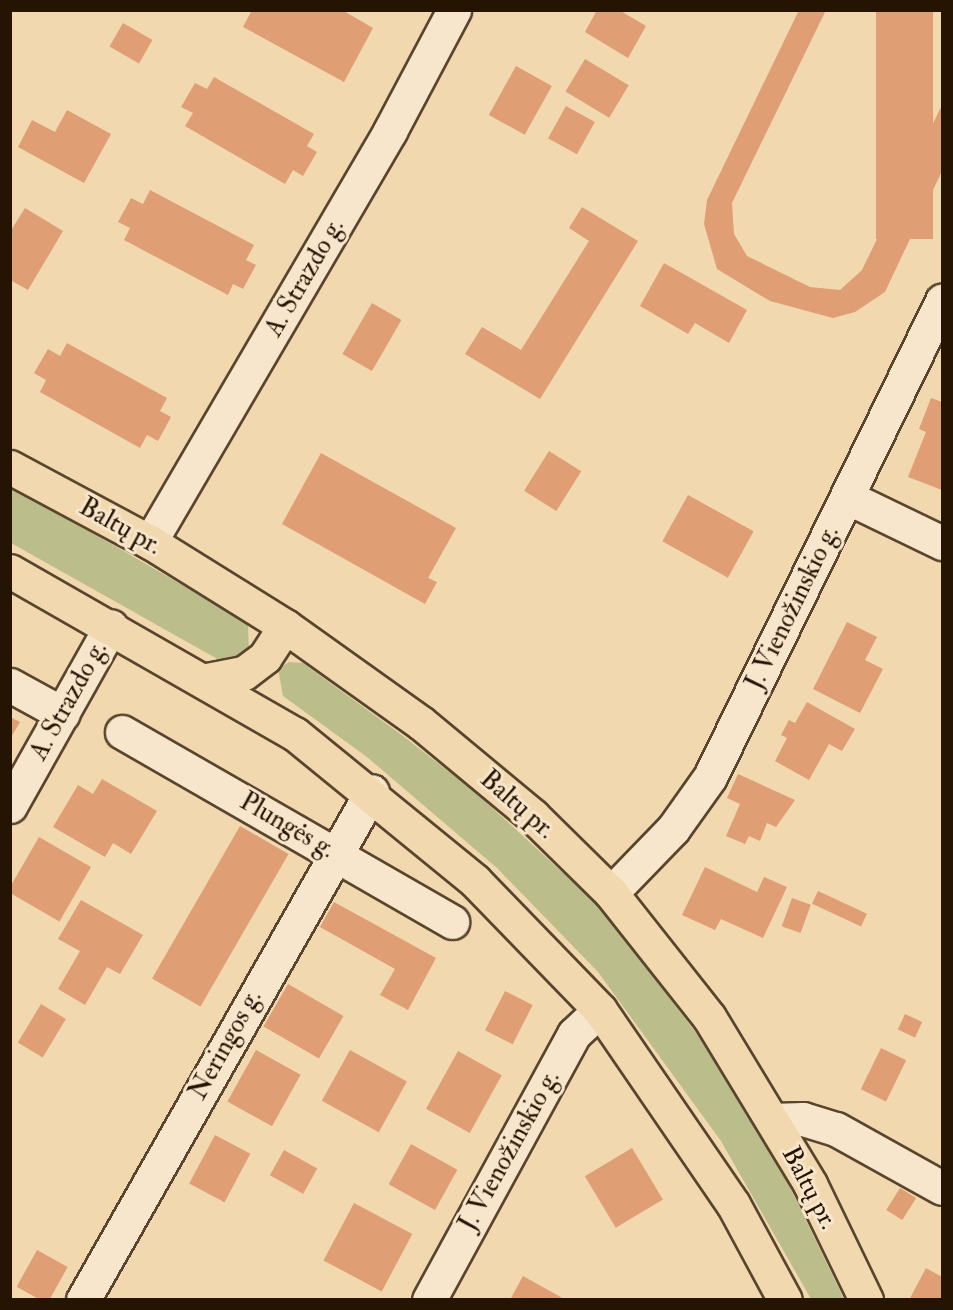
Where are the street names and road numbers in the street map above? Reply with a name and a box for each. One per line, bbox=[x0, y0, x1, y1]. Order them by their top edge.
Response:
street label: A. Strazdo g. bbox=[259, 213, 351, 343]
street label: Baltų pr. bbox=[74, 492, 166, 562]
street label: J. Vienožinskio g. bbox=[740, 521, 846, 695]
street label: A. Strazdo g. bbox=[24, 636, 114, 766]
street label: Baltų pr. bbox=[473, 764, 561, 846]
street label: Plungės g. bbox=[234, 786, 340, 866]
street label: Neringos g. bbox=[183, 985, 269, 1105]
street label: J. Vienožinskio g. bbox=[453, 1065, 567, 1237]
street label: Baltų pr. bbox=[774, 1141, 844, 1235]

